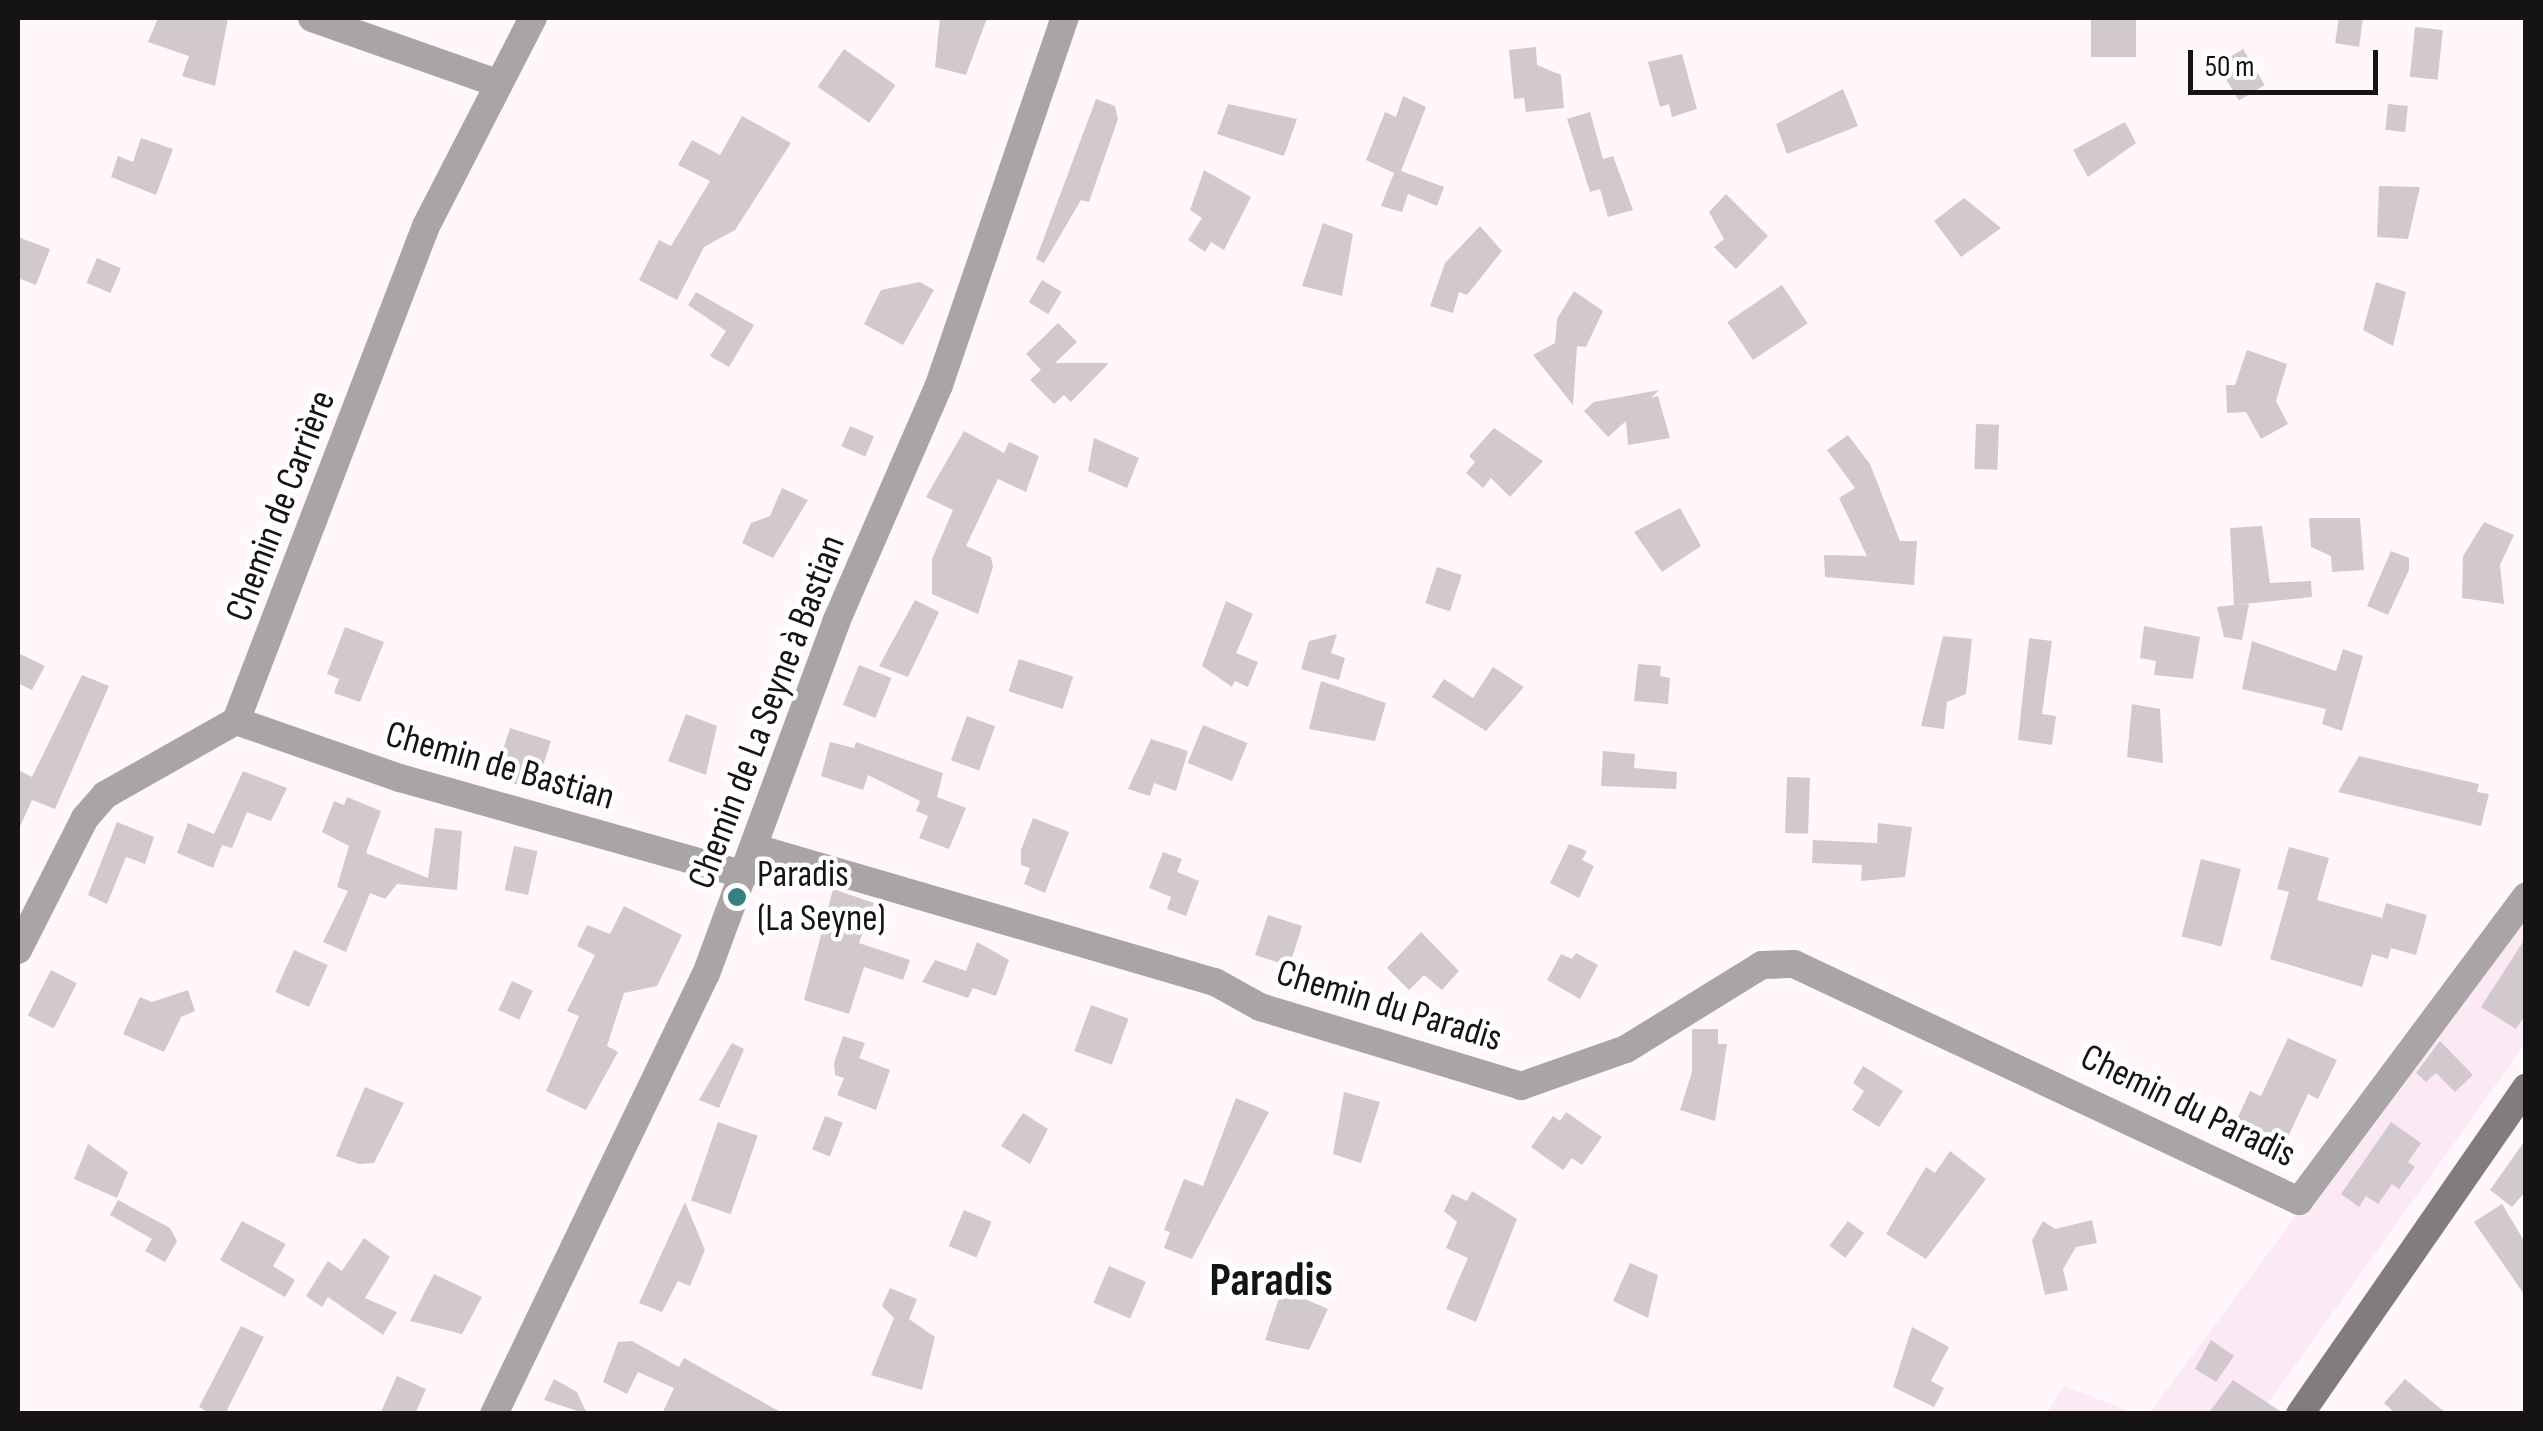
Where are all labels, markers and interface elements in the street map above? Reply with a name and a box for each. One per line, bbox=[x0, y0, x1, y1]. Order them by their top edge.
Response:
scale bar bbox=[2193, 30, 2383, 92]
text: 50 m bbox=[2205, 49, 2254, 85]
street label: Chemin de Carrière bbox=[216, 384, 346, 628]
street label: Chemin de La Seyne à Bastian bbox=[679, 529, 855, 895]
street label: Chemin de Bastian bbox=[380, 712, 620, 820]
place label: Paradis (La Seyne) bbox=[757, 852, 886, 942]
marker: Paradis (La Seyne) bbox=[726, 886, 748, 908]
street label: Chemin du Paradis bbox=[1271, 950, 1507, 1062]
street label: Chemin du Paradis bbox=[2073, 1034, 2303, 1178]
district label: Paradis bbox=[1209, 1252, 1333, 1310]

